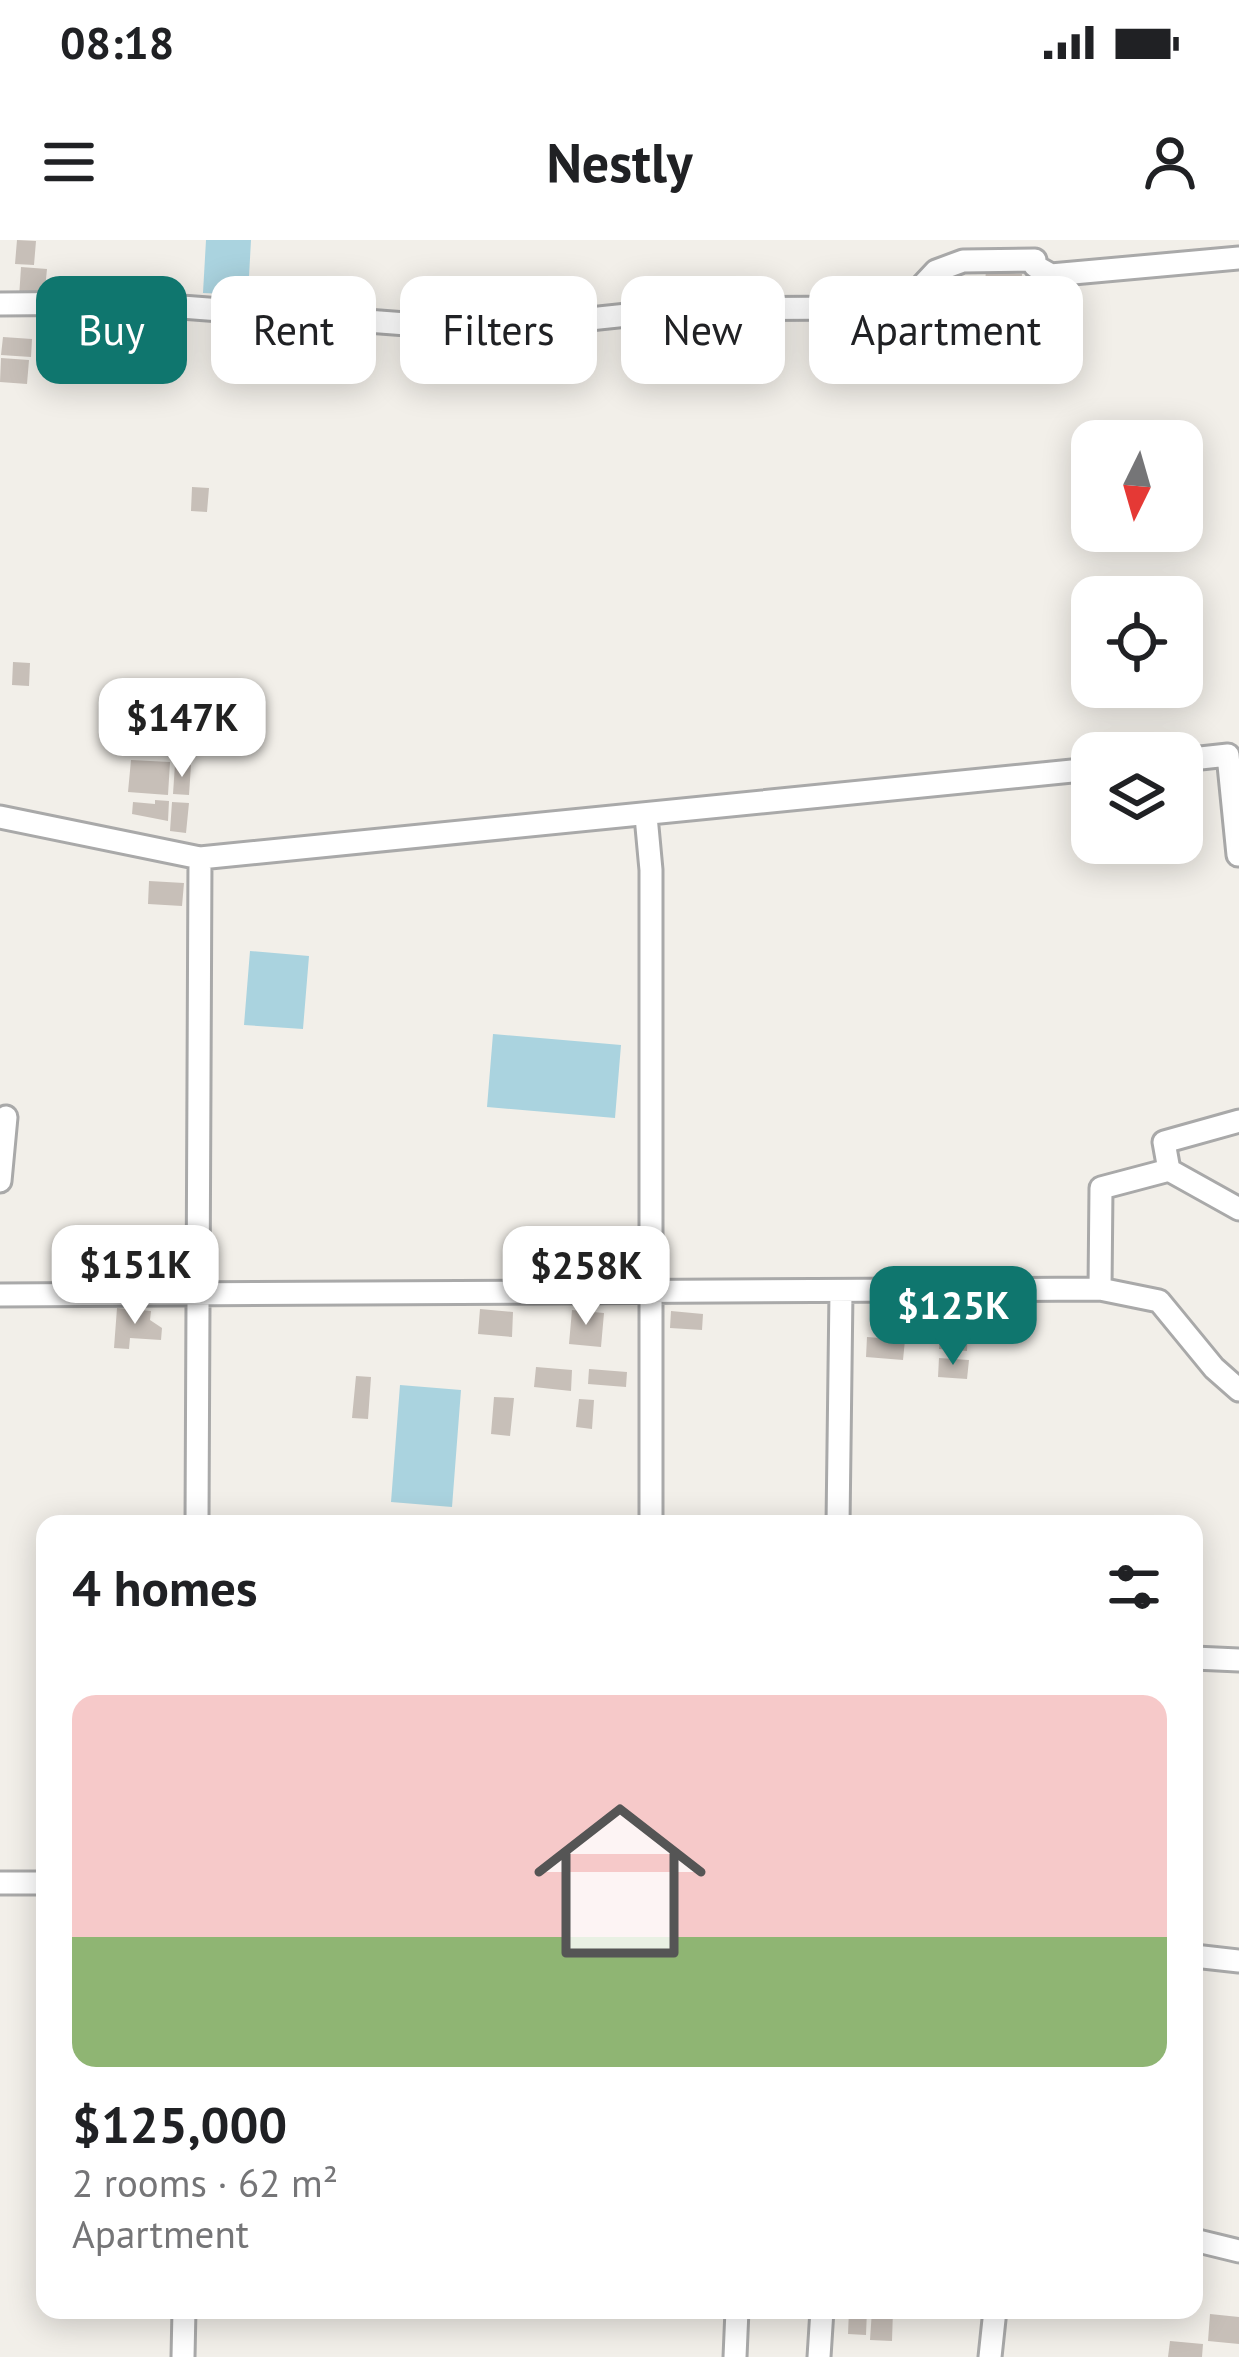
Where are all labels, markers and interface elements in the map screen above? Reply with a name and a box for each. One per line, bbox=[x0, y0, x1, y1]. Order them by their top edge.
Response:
text: 08:18 bbox=[60, 13, 174, 71]
text: Nestly bbox=[546, 127, 693, 197]
icon: menu bbox=[36, 129, 102, 195]
icon: person bbox=[1137, 129, 1203, 195]
chip: Buy bbox=[36, 276, 187, 384]
chip: Rent bbox=[211, 276, 376, 384]
chip: Filters bbox=[400, 276, 597, 384]
chip: New bbox=[621, 276, 785, 384]
chip: Apartment bbox=[809, 276, 1083, 384]
north arrow bbox=[1071, 420, 1203, 552]
map controls bbox=[1071, 420, 1203, 864]
button: locate bbox=[1071, 576, 1203, 708]
pin: $147K bbox=[98, 678, 266, 780]
text: $147K bbox=[126, 691, 238, 742]
button: layers bbox=[1071, 732, 1203, 864]
pin: $151K bbox=[51, 1225, 219, 1327]
pin: $258K bbox=[502, 1226, 670, 1328]
text: $151K bbox=[79, 1238, 191, 1289]
text: $258K bbox=[530, 1239, 642, 1290]
pin: $125K bbox=[869, 1266, 1037, 1368]
text: $125K bbox=[897, 1279, 1009, 1330]
text: 4 homes bbox=[72, 1554, 258, 1620]
icon: filters bbox=[1101, 1554, 1167, 1620]
icon: home bbox=[512, 1773, 728, 1989]
text: $125,000 bbox=[72, 2091, 287, 2157]
text: 2 rooms · 62 m² bbox=[72, 2157, 338, 2208]
text: Apartment bbox=[72, 2208, 249, 2259]

